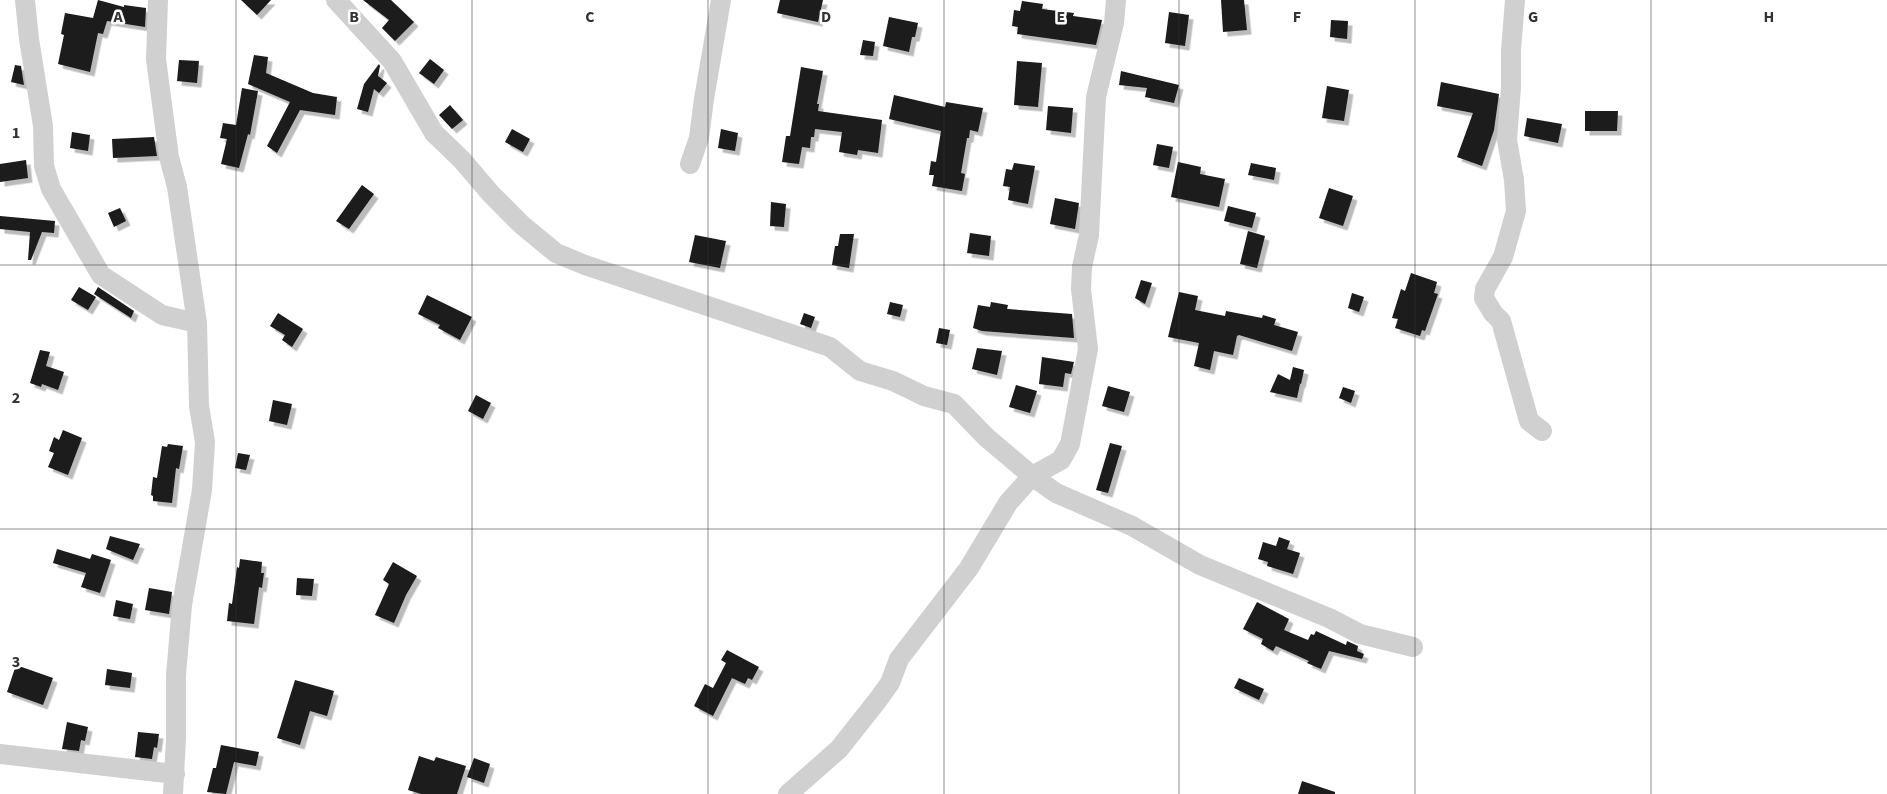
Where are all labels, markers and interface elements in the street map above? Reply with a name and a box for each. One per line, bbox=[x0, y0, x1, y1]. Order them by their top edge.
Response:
text: A bbox=[112, 6, 123, 28]
text: B bbox=[349, 6, 359, 28]
text: C bbox=[585, 6, 595, 28]
text: D bbox=[821, 6, 831, 28]
text: E bbox=[1057, 6, 1065, 28]
text: F bbox=[1293, 6, 1301, 28]
text: G bbox=[1528, 6, 1538, 28]
text: H bbox=[1764, 6, 1774, 28]
text: 1 bbox=[12, 122, 20, 144]
text: 2 bbox=[12, 387, 20, 409]
text: 3 bbox=[12, 651, 20, 673]

